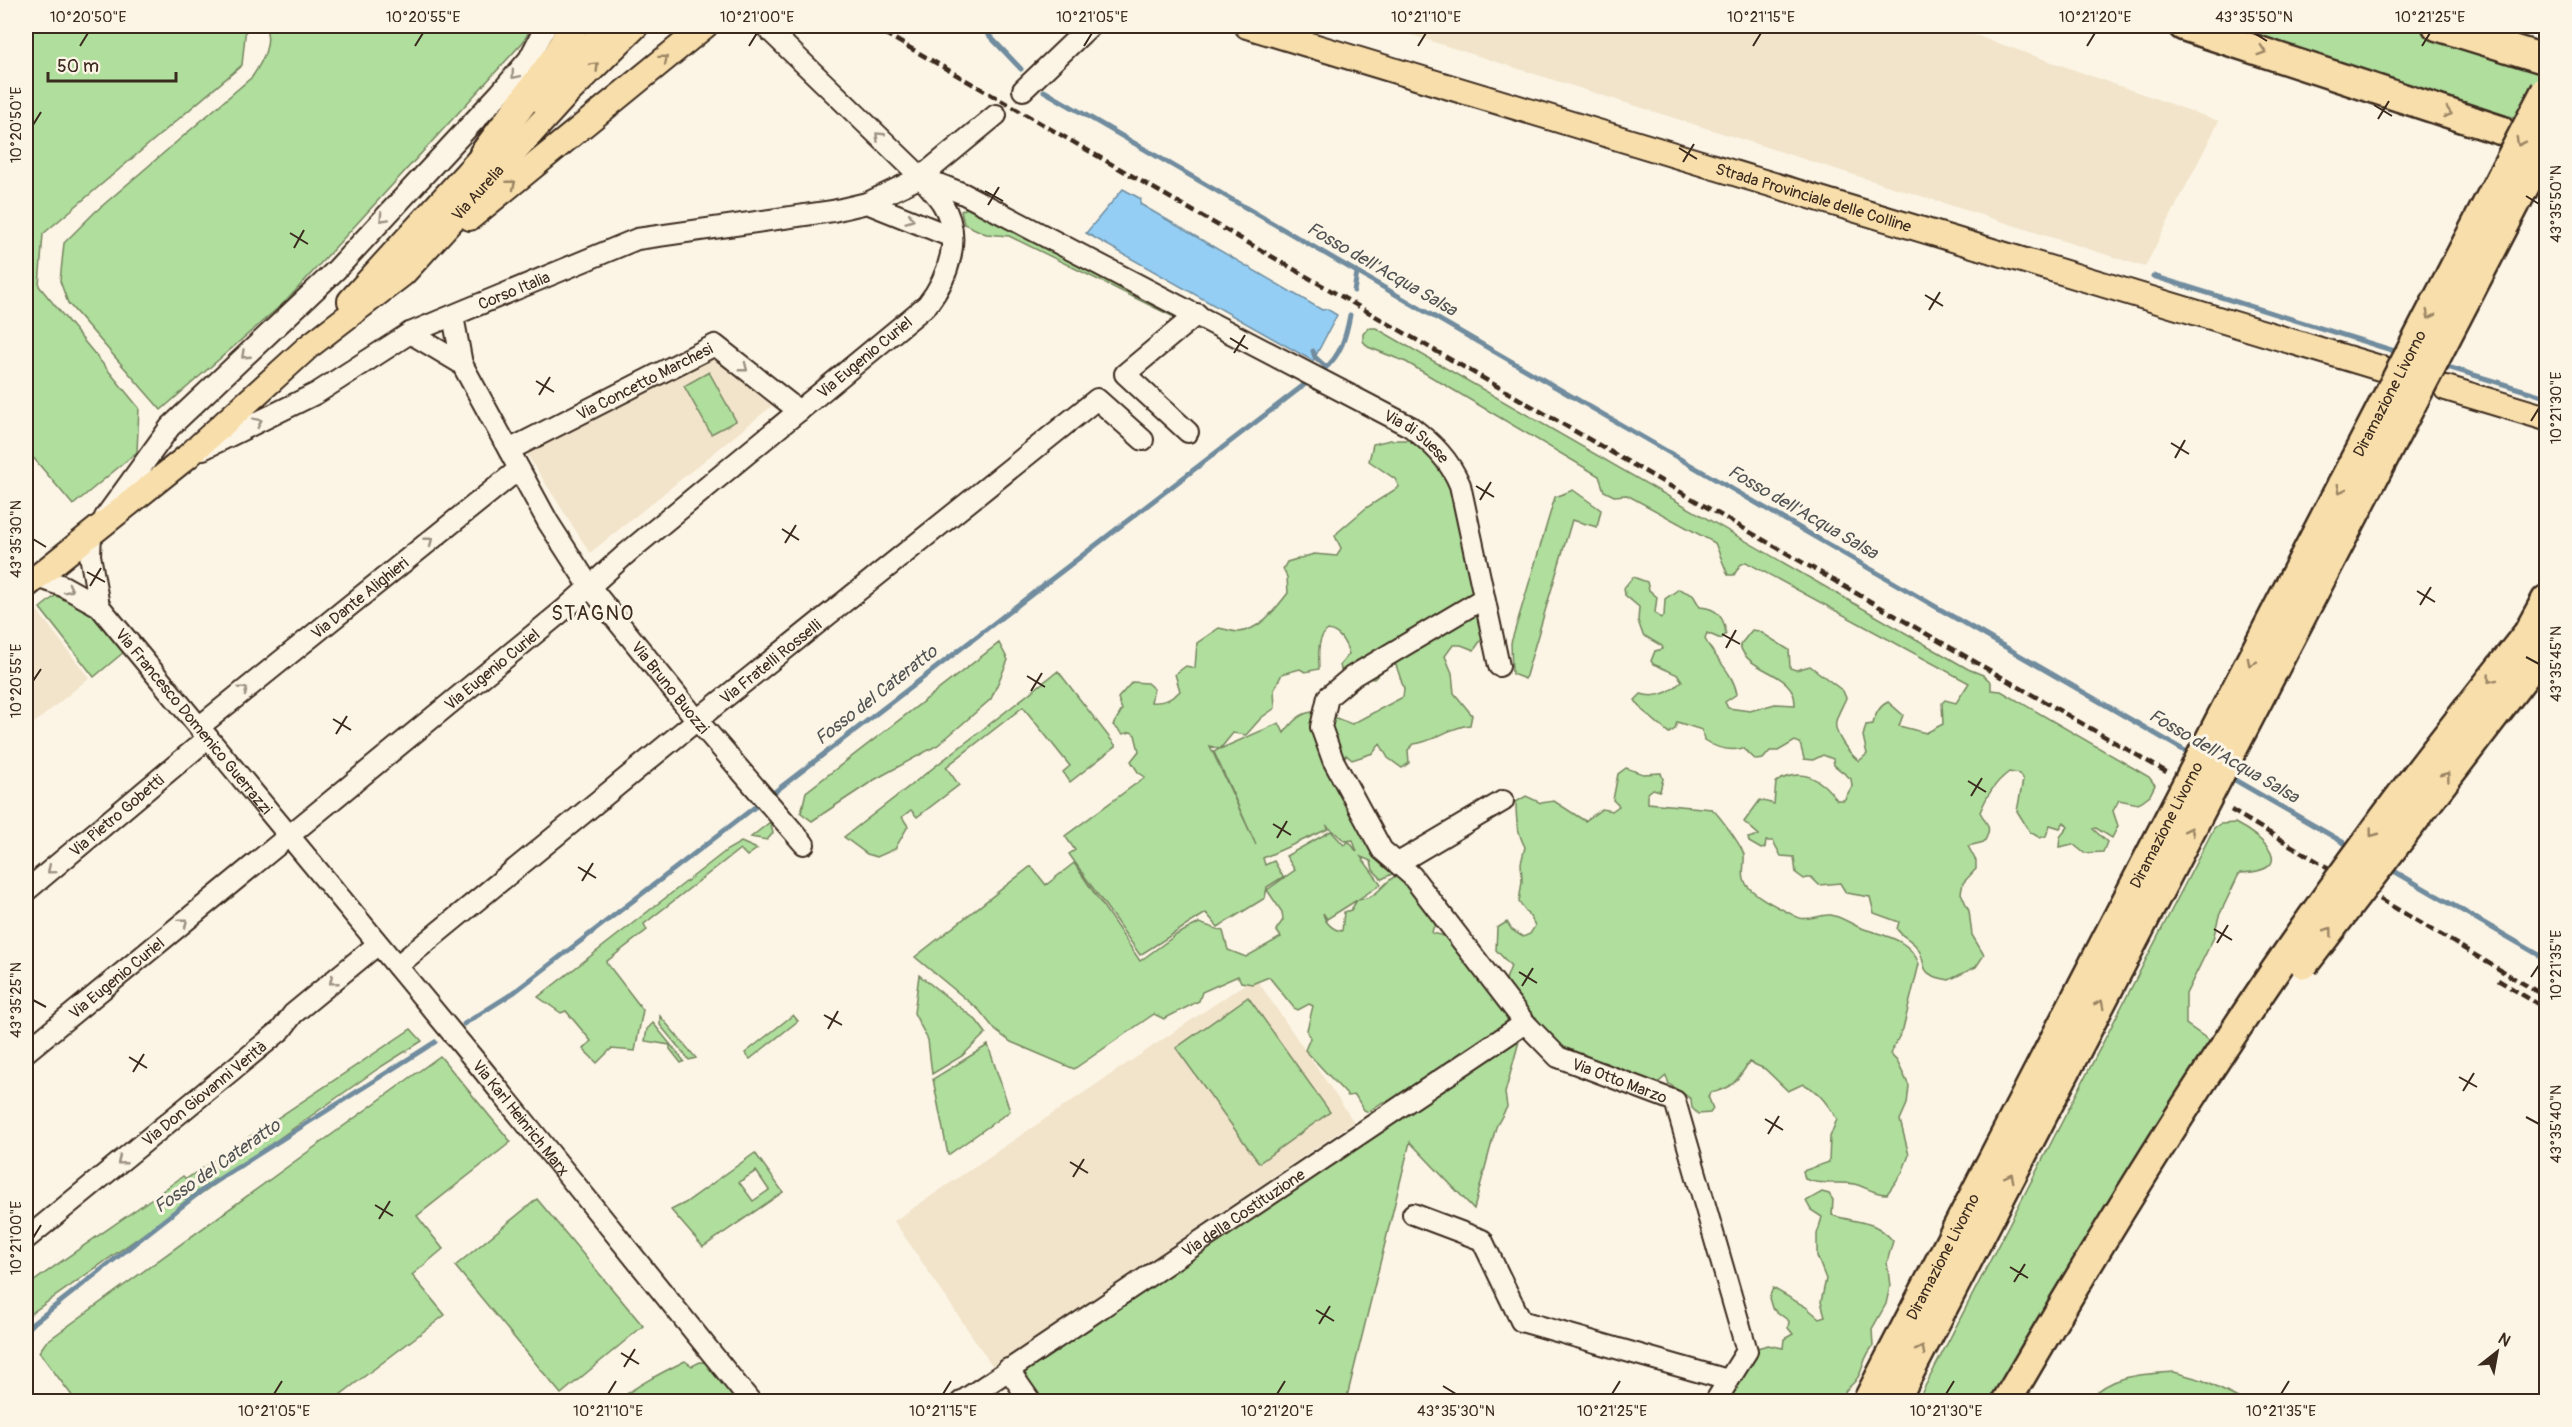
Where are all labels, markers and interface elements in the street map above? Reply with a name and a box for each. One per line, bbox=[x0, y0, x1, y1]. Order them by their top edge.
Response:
text: 10°20'50"E bbox=[50, 8, 126, 27]
text: 10°20'55"E bbox=[386, 8, 460, 27]
text: 10°21'00"E bbox=[720, 8, 794, 27]
text: 10°21'05"E bbox=[1056, 8, 1128, 27]
text: 10°21'10"E bbox=[1391, 8, 1461, 27]
text: 10°21'15"E bbox=[1727, 8, 1795, 27]
text: 10°21'20"E bbox=[2059, 8, 2131, 27]
text: 43°35'50"N bbox=[2215, 8, 2293, 27]
text: 10°21'25"E bbox=[2395, 8, 2465, 27]
one-way arrow bbox=[2256, 44, 2267, 57]
scale bar bbox=[48, 45, 176, 83]
text: 50 m bbox=[57, 55, 99, 78]
one-way arrow bbox=[657, 56, 668, 67]
one-way arrow bbox=[589, 62, 599, 73]
one-way arrow bbox=[512, 68, 523, 79]
text: 10°20'50"E bbox=[7, 87, 26, 163]
one-way arrow bbox=[2442, 105, 2452, 118]
one-way arrow bbox=[875, 133, 886, 144]
one-way arrow bbox=[2515, 136, 2527, 147]
street label: Strada Provinciale delle Colline bbox=[1713, 159, 1914, 237]
street label: Via Aurelia bbox=[448, 161, 509, 225]
text: 43°35'50"N bbox=[2547, 165, 2566, 243]
one-way arrow bbox=[506, 180, 517, 191]
one-way arrow bbox=[380, 211, 391, 222]
one-way arrow bbox=[904, 212, 915, 224]
water label: Fosso dell'Acqua Salsa bbox=[1303, 217, 1462, 323]
street label: Corso Italia bbox=[475, 267, 553, 315]
one-way arrow bbox=[2426, 309, 2437, 320]
street label: Via Eugenio Curiel bbox=[813, 312, 917, 403]
street label: Diramazione Livorno bbox=[2349, 327, 2431, 460]
street label: Via Concetto Marchesi bbox=[573, 339, 716, 425]
one-way arrow bbox=[241, 348, 252, 359]
one-way arrow bbox=[738, 361, 749, 372]
text: 10°21'30"E bbox=[2547, 372, 2566, 444]
street label: Via di Suese bbox=[1380, 406, 1453, 468]
one-way arrow bbox=[251, 418, 262, 429]
water label: Fosso dell'Acqua Salsa bbox=[1724, 460, 1883, 566]
one-way arrow bbox=[2337, 482, 2348, 493]
text: 43°35'30"N bbox=[7, 500, 26, 578]
one-way arrow bbox=[422, 538, 433, 549]
street label: Via Dante Alighieri bbox=[307, 553, 413, 644]
one-way arrow bbox=[62, 582, 73, 593]
district label: STAGNO bbox=[551, 601, 635, 626]
street label: Via Fratelli Rosselli bbox=[716, 615, 826, 709]
street label: Via Francesco Domenico Guerrazzi bbox=[111, 625, 276, 819]
street label: Via Eugenio Curiel bbox=[441, 625, 544, 715]
text: 43°35'45"N bbox=[2547, 626, 2566, 702]
street label: Via Bruno Buozzi bbox=[627, 638, 713, 738]
water label: Fosso del Cateratto bbox=[811, 640, 943, 750]
text: 10°20'55"E bbox=[7, 644, 26, 718]
one-way arrow bbox=[2247, 655, 2258, 666]
one-way arrow bbox=[2488, 672, 2499, 683]
one-way arrow bbox=[237, 686, 248, 697]
water label: Fosso dell'Acqua Salsa bbox=[2145, 704, 2304, 810]
street label: Diramazione Livorno bbox=[2126, 758, 2208, 892]
street label: Via Pietro Gobetti bbox=[66, 770, 169, 861]
one-way arrow bbox=[2439, 771, 2450, 782]
one-way arrow bbox=[2183, 826, 2194, 837]
one-way arrow bbox=[2369, 827, 2380, 838]
one-way arrow bbox=[47, 862, 58, 873]
one-way arrow bbox=[178, 918, 189, 929]
one-way arrow bbox=[2321, 927, 2332, 938]
text: 10°21'35"E bbox=[2547, 930, 2566, 1000]
street label: Via Eugenio Curiel bbox=[65, 933, 169, 1024]
text: 43°35'25"N bbox=[7, 962, 26, 1038]
one-way arrow bbox=[329, 974, 340, 985]
one-way arrow bbox=[2093, 999, 2105, 1010]
street label: Via Don Giovanni Verità bbox=[138, 1037, 271, 1151]
street label: Via Otto Marzo bbox=[1569, 1054, 1670, 1108]
street label: Via Karl Heinrich Marx bbox=[468, 1056, 573, 1180]
text: 43°35'40"N bbox=[2547, 1085, 2566, 1163]
water label: Fosso del Cateratto bbox=[150, 1114, 286, 1219]
one-way arrow bbox=[116, 1154, 127, 1165]
street label: Via della Costituzione bbox=[1178, 1165, 1309, 1262]
one-way arrow bbox=[2003, 1172, 2015, 1183]
street label: Diramazione Livorno bbox=[1902, 1190, 1984, 1323]
text: 10°21'00"E bbox=[7, 1201, 26, 1275]
north arrow bbox=[2467, 1322, 2527, 1382]
text: N bbox=[2494, 1329, 2514, 1351]
one-way arrow bbox=[1913, 1345, 1925, 1356]
text: 10°21'05"E bbox=[238, 1402, 310, 1421]
text: 10°21'10"E bbox=[573, 1402, 643, 1421]
text: 10°21'15"E bbox=[909, 1402, 977, 1421]
text: 10°21'20"E bbox=[1241, 1402, 1313, 1421]
text: 43°35'30"N bbox=[1417, 1402, 1495, 1421]
text: 10°21'25"E bbox=[1577, 1402, 1647, 1421]
text: 10°21'30"E bbox=[1910, 1402, 1982, 1421]
text: 10°21'35"E bbox=[2246, 1402, 2316, 1421]

